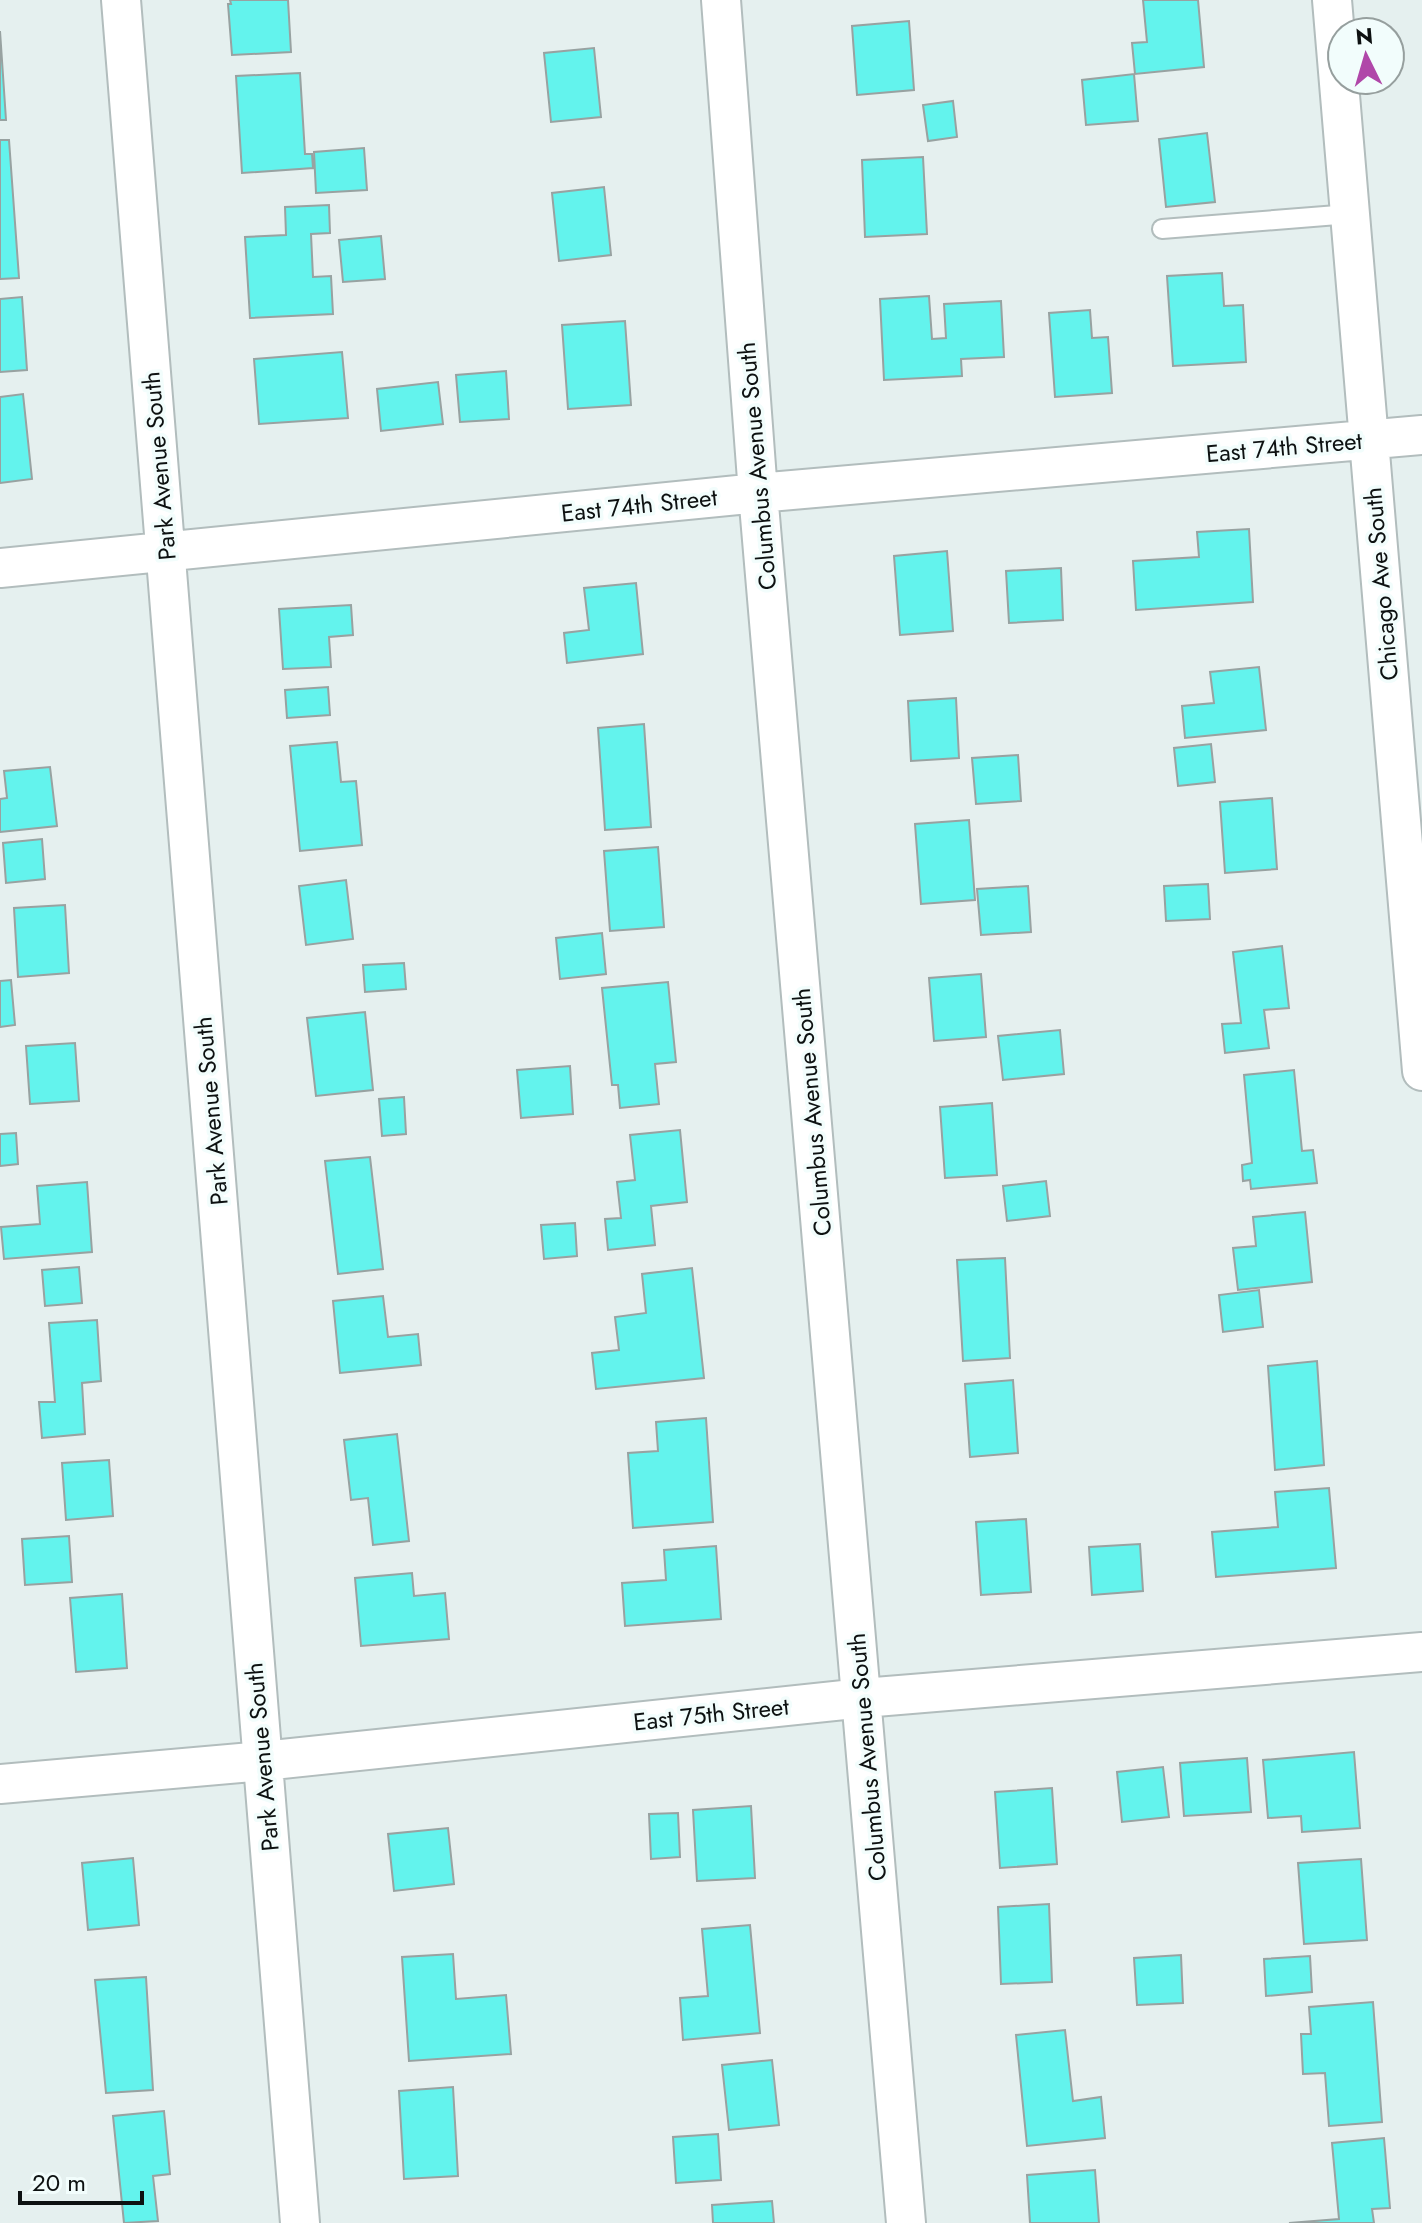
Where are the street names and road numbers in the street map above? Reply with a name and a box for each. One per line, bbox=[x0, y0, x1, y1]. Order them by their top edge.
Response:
street label: Columbus Avenue South bbox=[729, 341, 785, 591]
street label: Park Avenue South bbox=[133, 370, 185, 562]
street label: East 74th Street bbox=[1204, 423, 1364, 471]
street label: East 74th Street bbox=[559, 479, 719, 531]
street label: Chicago Ave South bbox=[1355, 486, 1407, 682]
street label: Columbus Avenue South bbox=[784, 987, 840, 1237]
street label: Park Avenue South bbox=[185, 1015, 237, 1207]
street label: Columbus Avenue South bbox=[839, 1632, 895, 1882]
street label: Park Avenue South bbox=[236, 1661, 288, 1853]
street label: East 75th Street bbox=[631, 1688, 791, 1740]

